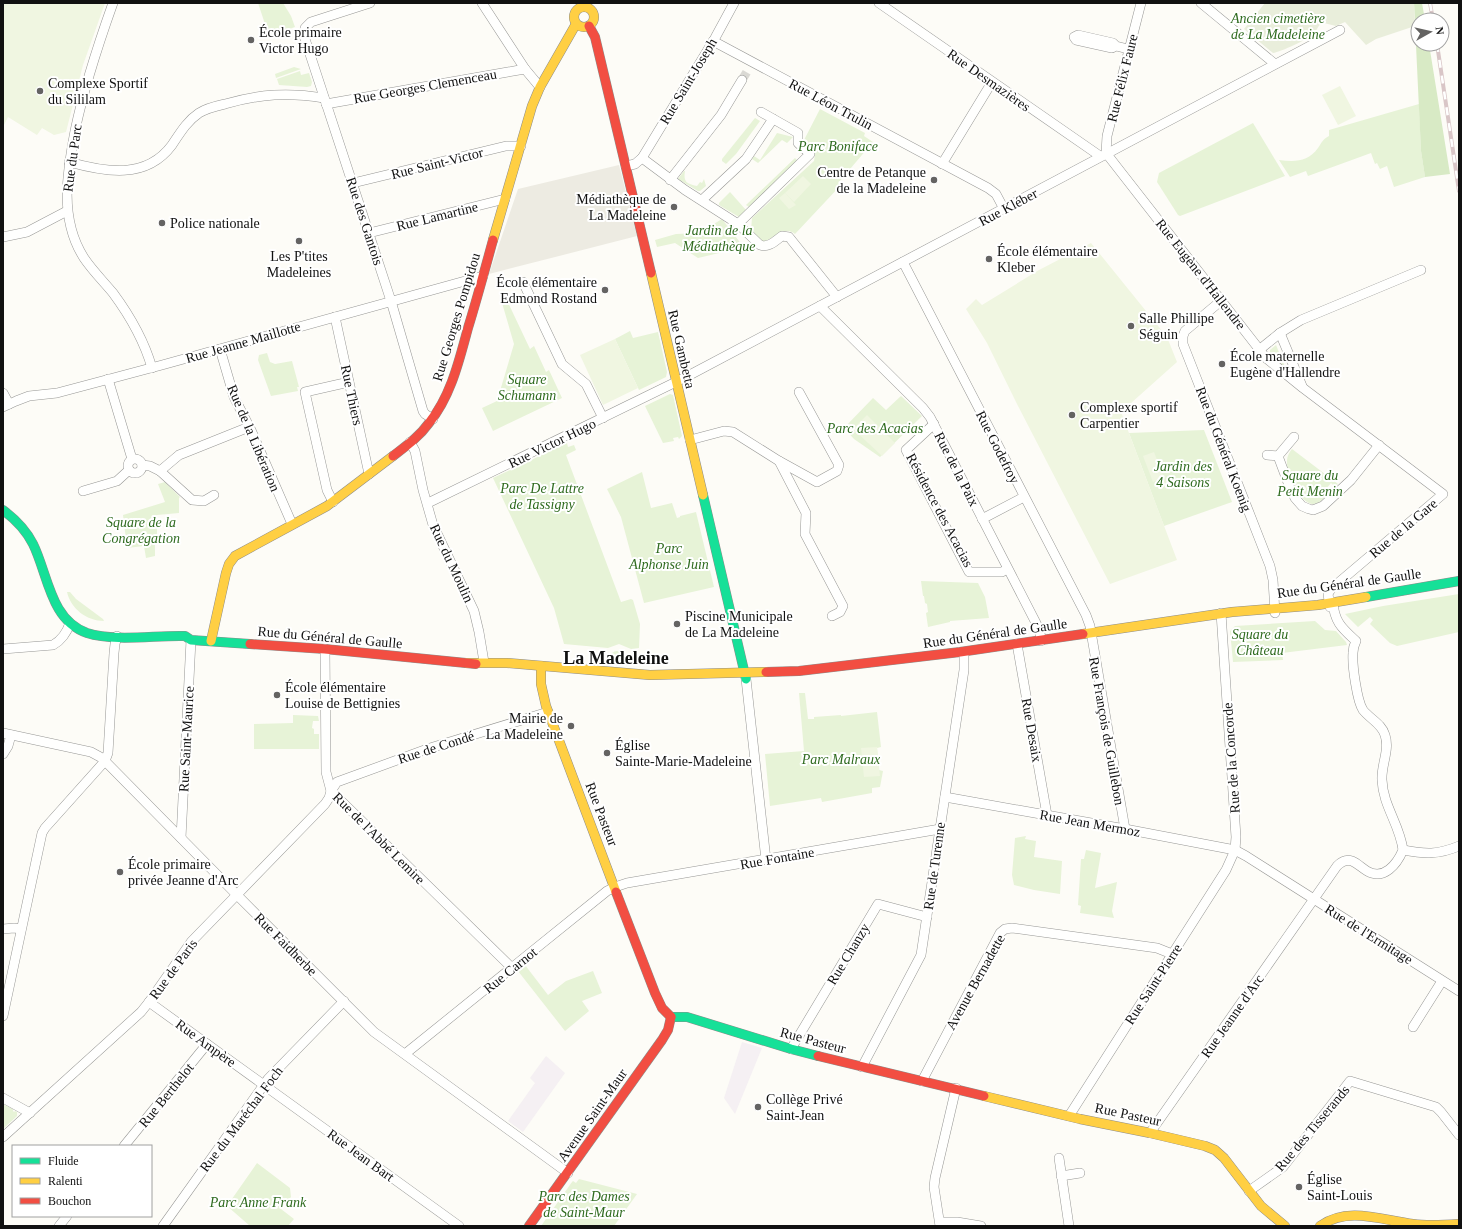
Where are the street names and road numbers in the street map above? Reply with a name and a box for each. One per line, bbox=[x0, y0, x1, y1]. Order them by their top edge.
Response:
street label: Rue Félix Faure bbox=[1104, 33, 1141, 124]
street label: Rue Saint-Joseph bbox=[657, 36, 720, 127]
street label: Rue Desmazières bbox=[944, 46, 1033, 115]
street label: Rue Georges Clemenceau bbox=[352, 67, 498, 106]
street label: Rue Léon Trulin bbox=[786, 76, 875, 133]
street label: Rue du Parc bbox=[60, 123, 85, 193]
street label: Rue Saint-Victor bbox=[389, 145, 485, 182]
street label: Rue des Gantois bbox=[343, 175, 386, 267]
street label: Rue Kléber bbox=[976, 186, 1040, 229]
street label: Rue Lamartine bbox=[395, 199, 479, 234]
street label: Rue Eugène d'Hallendre bbox=[1153, 216, 1248, 333]
street label: Rue Georges Pompidou bbox=[430, 251, 483, 383]
street label: Rue Gambetta bbox=[665, 308, 698, 391]
street label: Rue Jeanne Maillotte bbox=[184, 319, 302, 366]
street label: Rue Thiers bbox=[338, 363, 365, 427]
street label: Rue de la Libération bbox=[224, 382, 283, 494]
street label: Rue du Général Koenig bbox=[1193, 385, 1254, 514]
street label: Rue Godefroy bbox=[973, 408, 1022, 486]
street label: Rue Victor Hugo bbox=[506, 416, 598, 471]
street label: Rue de la Paix bbox=[931, 430, 982, 509]
street label: Résidence des Acacias bbox=[903, 451, 976, 570]
street label: Rue de la Gare bbox=[1366, 496, 1440, 561]
street label: Rue du Moulin bbox=[427, 522, 476, 605]
street label: Rue du Général de Gaulle bbox=[1276, 566, 1422, 601]
street label: Rue du Général de Gaulle bbox=[922, 616, 1068, 651]
street label: Rue du Général de Gaulle bbox=[257, 624, 403, 651]
street label: Rue François de Guillebon bbox=[1086, 656, 1127, 806]
street label: Rue Saint-Maurice bbox=[176, 686, 197, 792]
street label: Rue Desaix bbox=[1018, 697, 1045, 763]
street label: Rue de la Concorde bbox=[1220, 702, 1243, 814]
street label: Rue de Condé bbox=[396, 728, 476, 767]
street label: Rue Pasteur bbox=[582, 780, 621, 849]
street label: Rue de l'Abbé Lemire bbox=[330, 789, 428, 887]
street label: Rue Jean Mermoz bbox=[1038, 807, 1141, 840]
street label: Rue de Turenne bbox=[921, 821, 948, 911]
street label: Rue Fontaine bbox=[739, 845, 815, 872]
street label: Rue de l'Ermitage bbox=[1322, 901, 1415, 967]
street label: Rue Faidherbe bbox=[251, 910, 320, 979]
street label: Rue Chanzy bbox=[824, 921, 873, 988]
street label: Avenue Bernadette bbox=[943, 932, 1008, 1033]
street label: Rue de Paris bbox=[147, 936, 200, 1002]
street label: Rue Saint-Pierre bbox=[1122, 941, 1185, 1027]
street label: Rue Carnot bbox=[481, 944, 540, 996]
street label: Rue Jeanne d'Arc bbox=[1198, 972, 1267, 1061]
street label: Rue Ampère bbox=[173, 1017, 239, 1070]
street label: Rue Pasteur bbox=[778, 1025, 848, 1057]
street label: Rue Berthelot bbox=[136, 1060, 197, 1130]
street label: Rue du Maréchal Foch bbox=[197, 1064, 286, 1175]
street label: Avenue Saint-Maur bbox=[555, 1066, 630, 1165]
street label: Rue des Tisserands bbox=[1272, 1082, 1353, 1174]
street label: Rue Pasteur bbox=[1093, 1100, 1163, 1129]
street label: Rue Jean Bart bbox=[325, 1126, 397, 1185]

